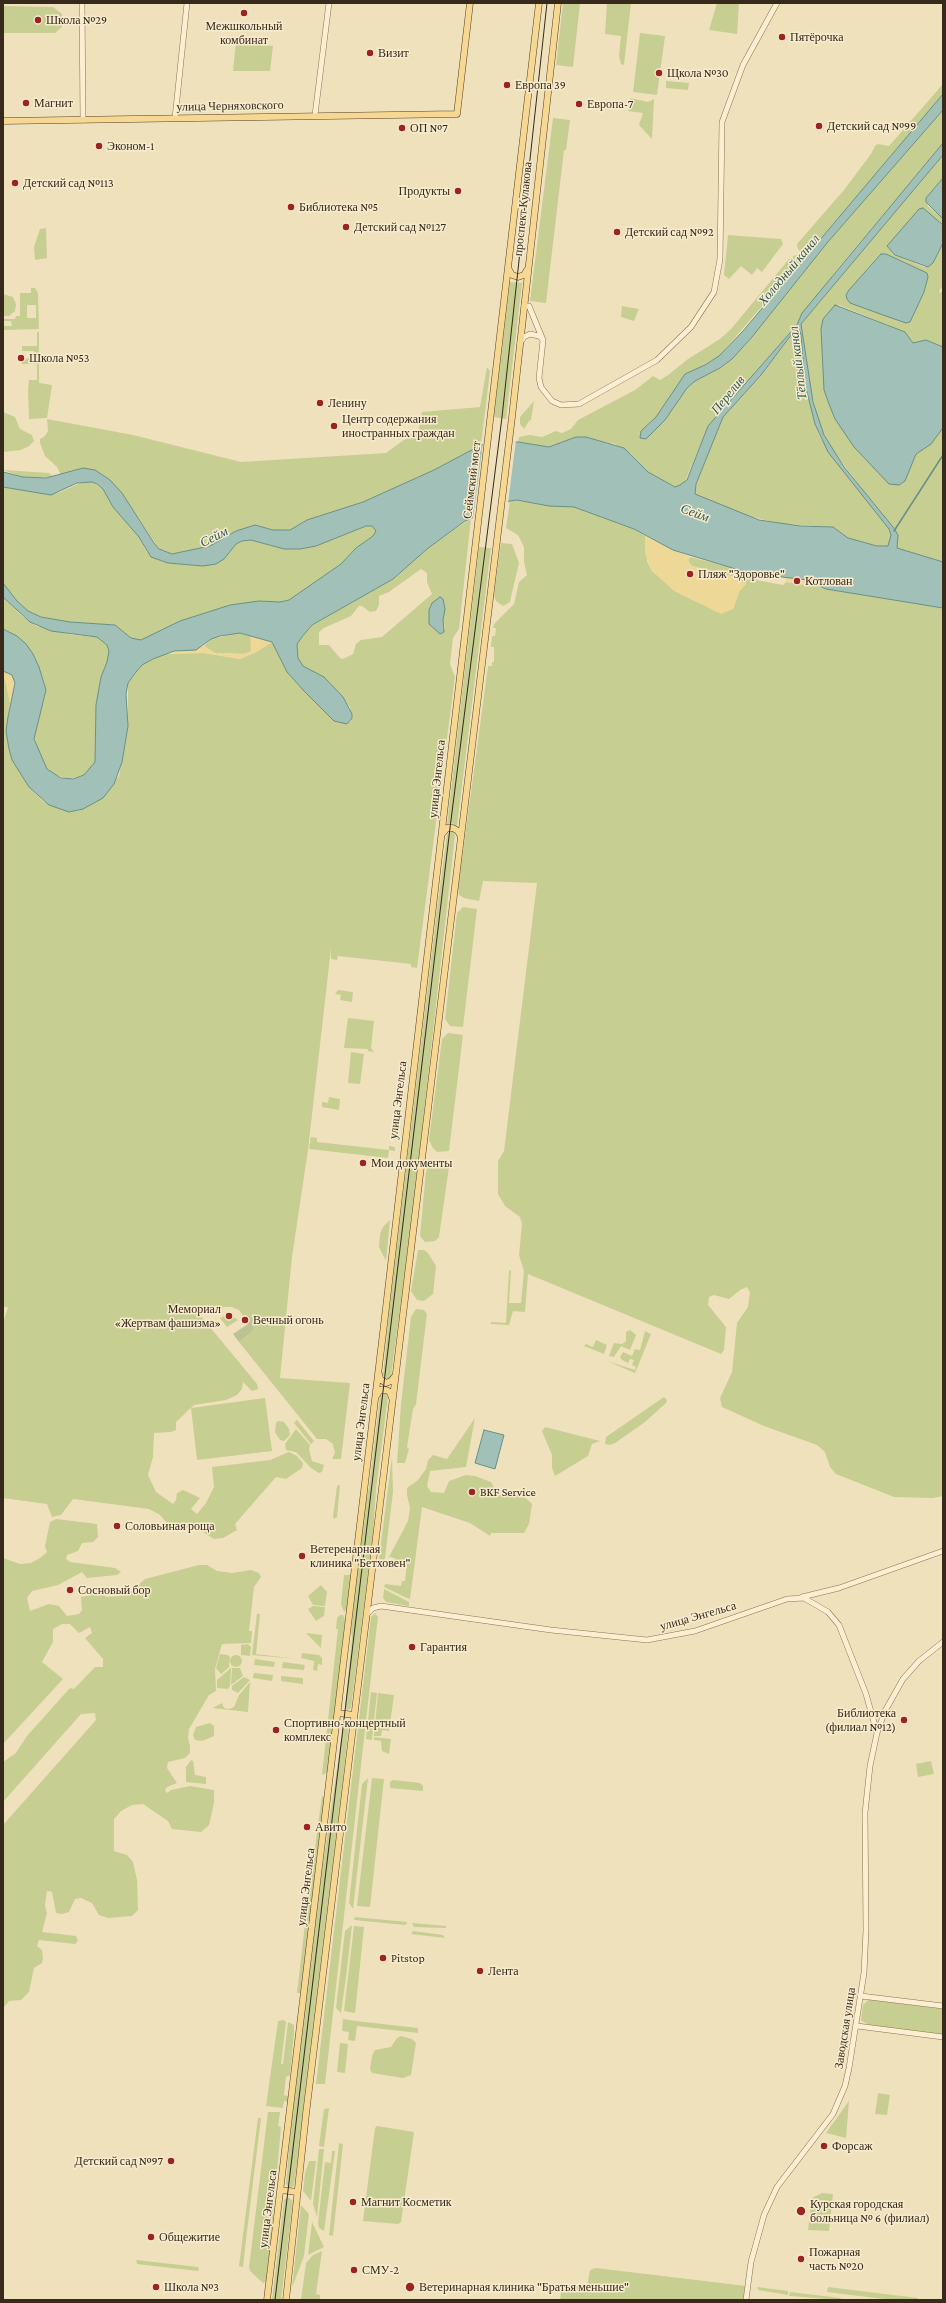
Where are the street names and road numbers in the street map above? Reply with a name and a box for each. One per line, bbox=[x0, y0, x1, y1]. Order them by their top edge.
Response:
street label: улица Черняховского bbox=[176, 98, 284, 114]
street label: проспект Кулакова bbox=[511, 161, 535, 257]
street label: Сеймский мост bbox=[460, 440, 484, 520]
street label: улица Энгельса bbox=[426, 739, 448, 819]
street label: улица Энгельса bbox=[386, 1060, 410, 1140]
street label: улица Энгельса bbox=[349, 1382, 373, 1462]
street label: улица Энгельса bbox=[658, 1598, 738, 1634]
street label: улица Энгельса bbox=[294, 1847, 318, 1927]
street label: Заводская улица bbox=[831, 1986, 859, 2070]
street label: улица Энгельса bbox=[256, 2169, 280, 2249]

